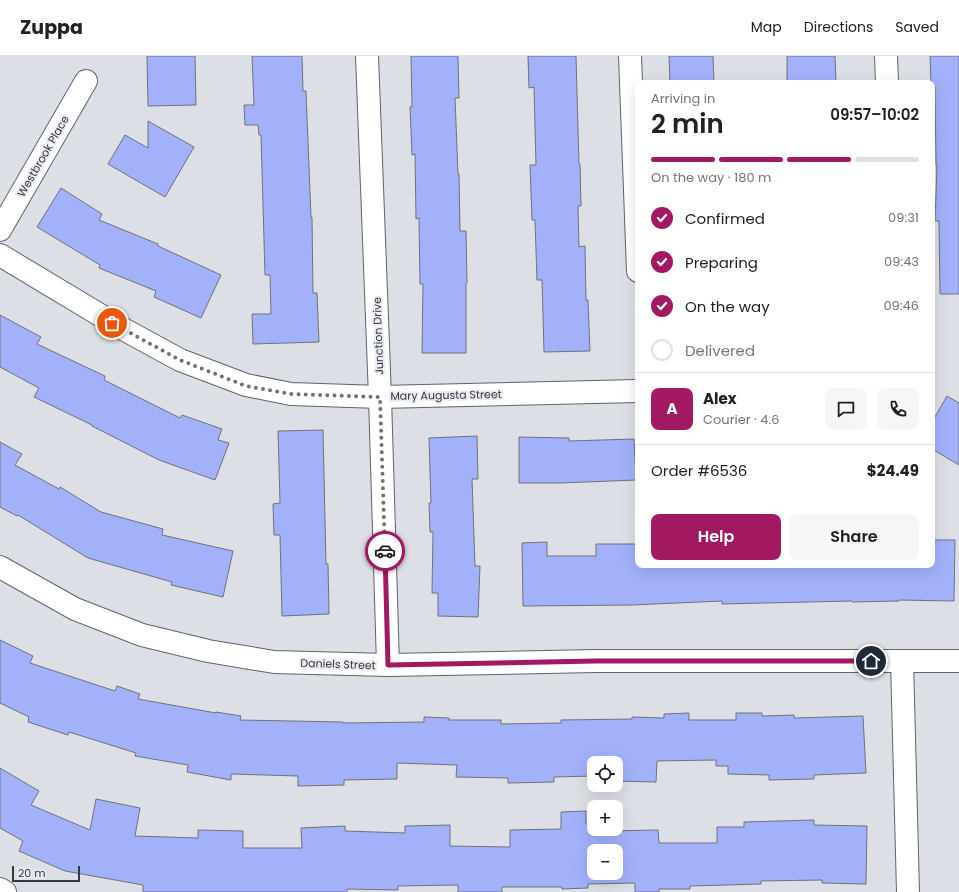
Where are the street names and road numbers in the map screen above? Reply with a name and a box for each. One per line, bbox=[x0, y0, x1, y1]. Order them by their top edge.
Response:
street label: Westbrook Place bbox=[13, 112, 73, 200]
street label: Junction Drive bbox=[369, 297, 387, 375]
street label: Mary Augusta Street bbox=[390, 386, 502, 404]
street label: Daniels Street bbox=[300, 655, 376, 673]

